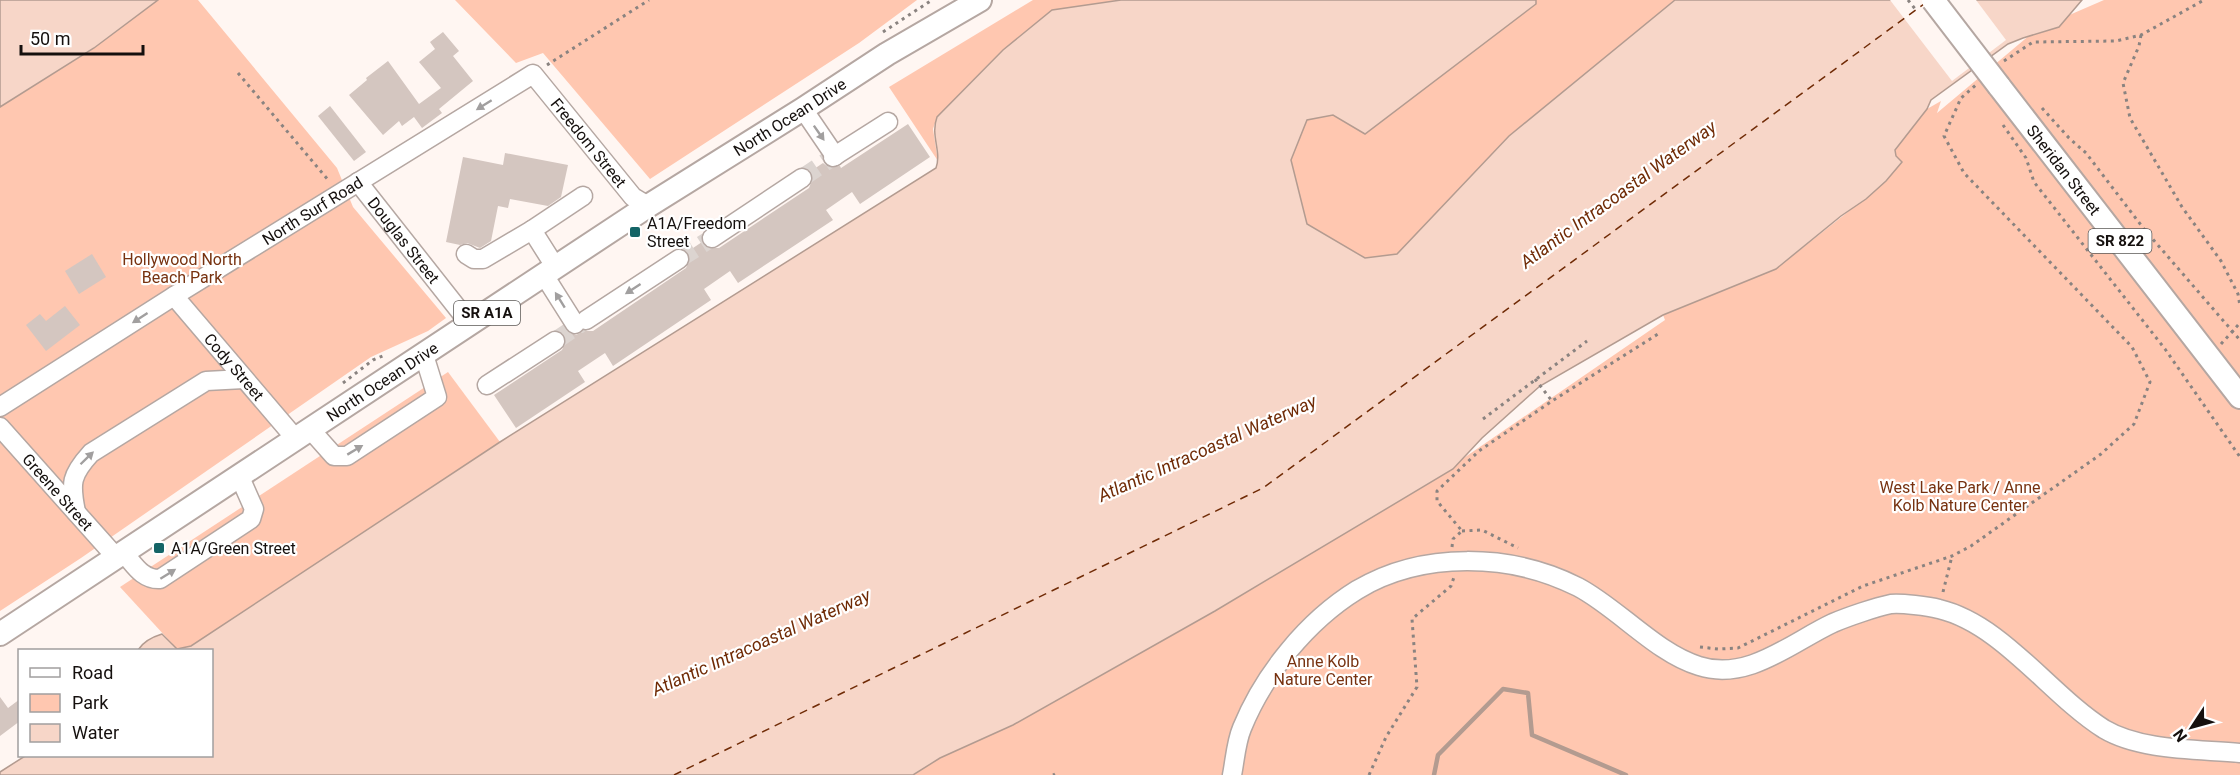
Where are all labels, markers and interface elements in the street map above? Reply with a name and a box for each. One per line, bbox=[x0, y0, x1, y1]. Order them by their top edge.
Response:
scale bar bbox=[21, 18, 142, 56]
text: 50 m bbox=[30, 28, 70, 49]
street label: North Ocean Drive bbox=[730, 74, 850, 160]
street label: Freedom Street bbox=[547, 94, 631, 191]
one-way arrow bbox=[476, 99, 492, 110]
water label: Atlantic Intracoastal Waterway bbox=[1515, 115, 1721, 273]
street label: Sheridan Street bbox=[2023, 121, 2105, 219]
one-way arrow bbox=[813, 124, 825, 140]
street label: North Surf Road bbox=[259, 172, 366, 249]
street label: Douglas Street bbox=[364, 193, 444, 287]
place label: A1A/Freedom Street bbox=[647, 214, 747, 251]
marker: A1A/Freedom Street bbox=[628, 225, 642, 239]
road number: SR 822 bbox=[2088, 229, 2152, 253]
park label: Hollywood North Beach Park bbox=[122, 250, 242, 287]
one-way arrow bbox=[625, 284, 641, 295]
one-way arrow bbox=[554, 292, 565, 308]
road number: SR A1A bbox=[454, 301, 520, 325]
one-way arrow bbox=[131, 313, 148, 324]
street label: Cody Street bbox=[200, 329, 268, 404]
street label: North Ocean Drive bbox=[323, 338, 442, 425]
water label: Atlantic Intracoastal Waterway bbox=[1094, 390, 1320, 506]
one-way arrow bbox=[347, 445, 363, 456]
street label: Greene Street bbox=[19, 450, 97, 534]
one-way arrow bbox=[79, 452, 93, 466]
park label: West Lake Park / Anne Kolb Nature Center bbox=[1880, 478, 2041, 515]
place label: A1A/Green Street bbox=[171, 539, 296, 558]
marker: A1A/Green Street bbox=[152, 541, 166, 555]
one-way arrow bbox=[159, 568, 176, 579]
water label: Atlantic Intracoastal Waterway bbox=[648, 584, 874, 700]
legend bbox=[18, 649, 213, 757]
park label: Anne Kolb Nature Center bbox=[1274, 652, 1373, 689]
text: Road bbox=[72, 662, 113, 683]
text: Park bbox=[72, 692, 109, 713]
north arrow bbox=[2162, 697, 2222, 757]
text: Water bbox=[72, 722, 119, 743]
text: N bbox=[2169, 725, 2191, 746]

